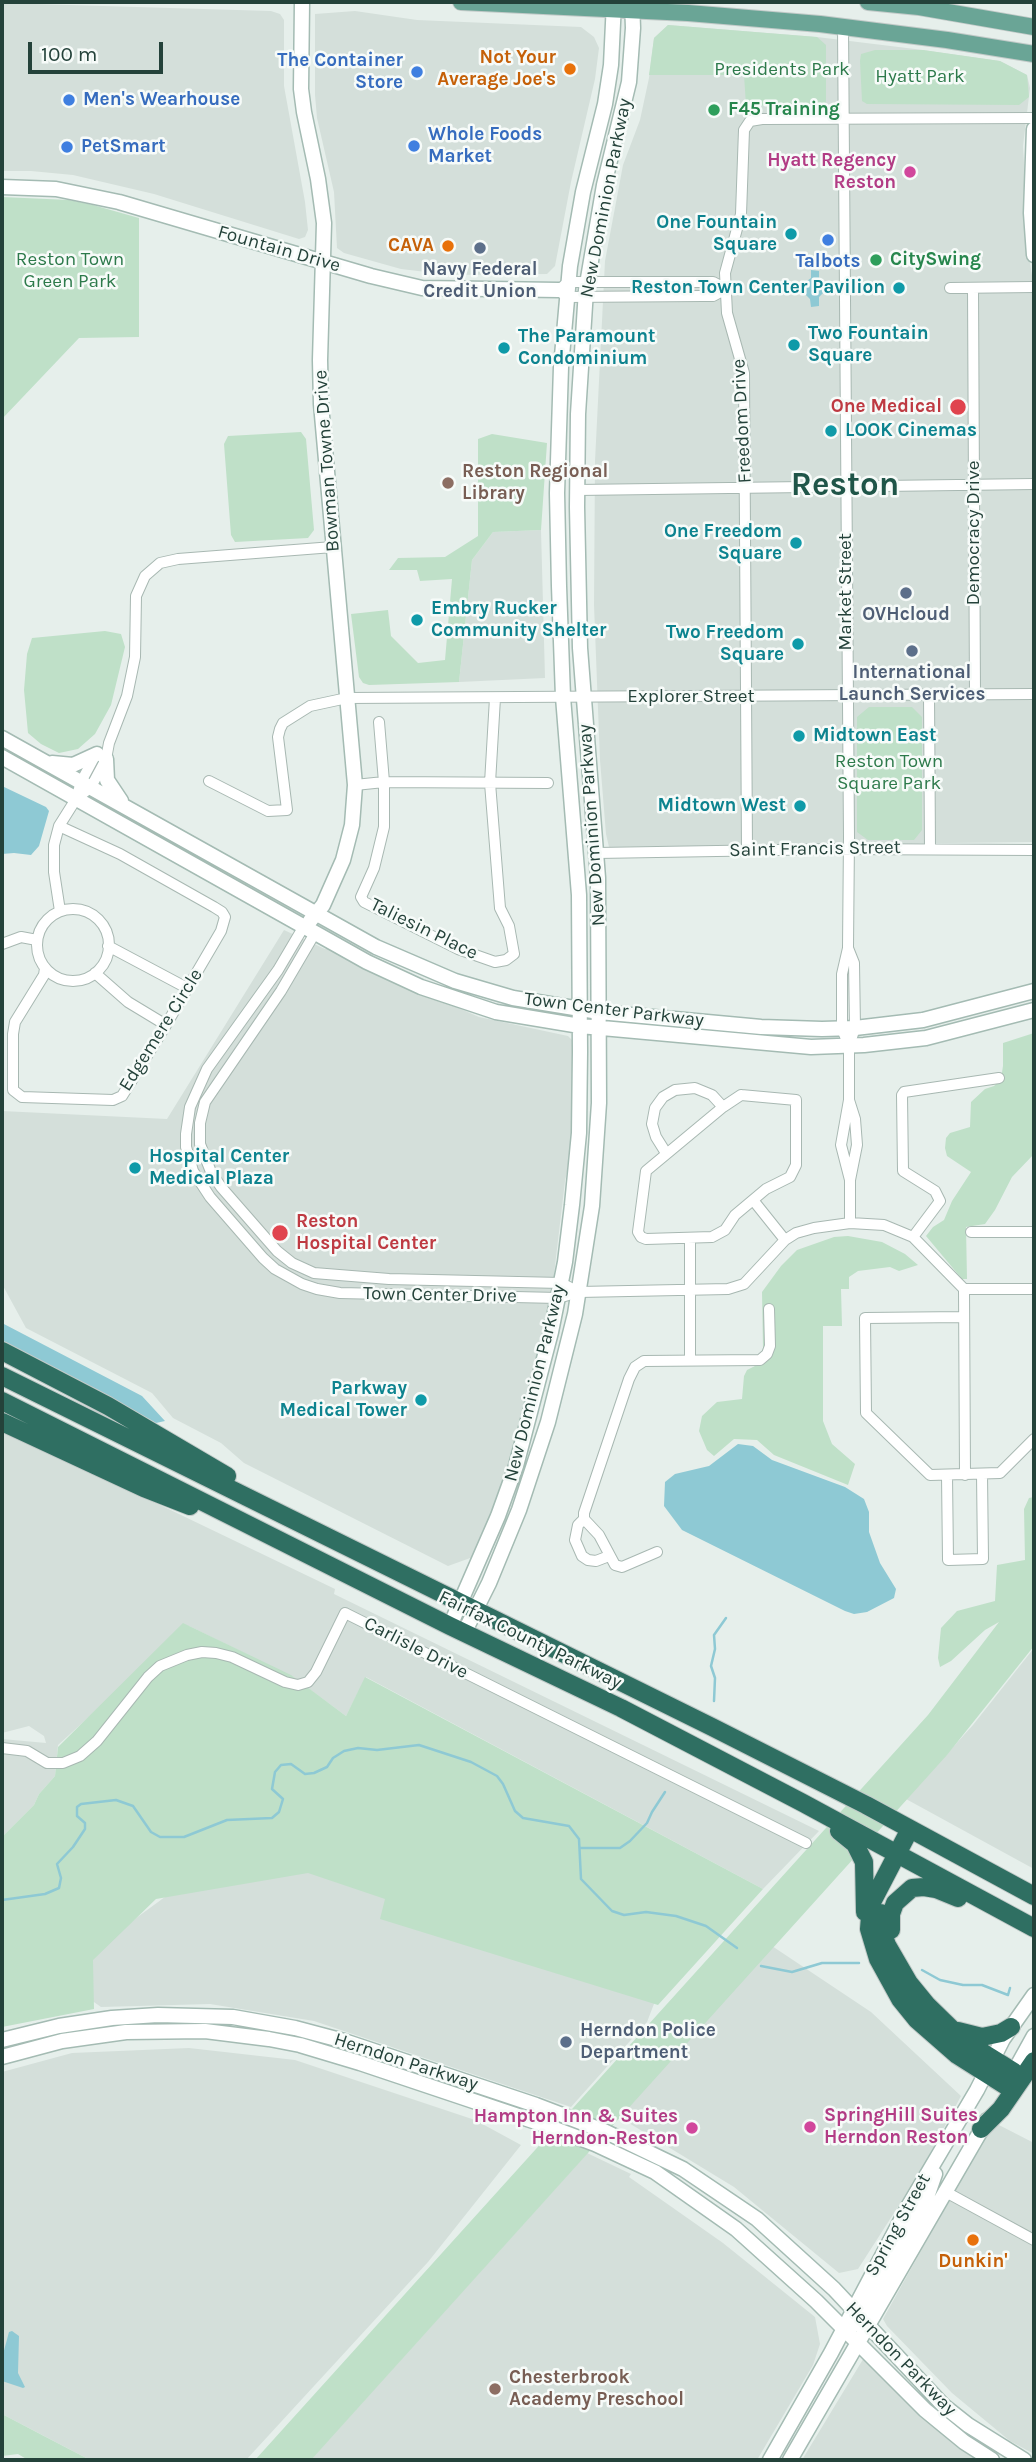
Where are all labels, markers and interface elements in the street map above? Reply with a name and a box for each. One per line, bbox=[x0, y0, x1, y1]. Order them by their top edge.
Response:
scale bar bbox=[32, 28, 166, 72]
text: 100 m bbox=[41, 42, 98, 66]
place label: Not Your Average Joe's bbox=[437, 47, 556, 91]
place label: The Container Store bbox=[277, 50, 403, 94]
park label: Presidents Park bbox=[714, 59, 850, 81]
marker: Not Your Average Joe's bbox=[562, 61, 578, 77]
marker: The Container Store bbox=[409, 64, 425, 80]
park label: Hyatt Park bbox=[875, 66, 965, 88]
place label: Men's Wearhouse bbox=[83, 89, 240, 111]
marker: Men's Wearhouse bbox=[61, 92, 77, 108]
street label: New Dominion Parkway bbox=[575, 96, 637, 300]
place label: F45 Training bbox=[728, 99, 840, 121]
marker: F45 Training bbox=[706, 102, 722, 118]
place label: Whole Foods Market bbox=[428, 124, 542, 168]
place label: PetSmart bbox=[81, 136, 166, 158]
marker: Whole Foods Market bbox=[406, 138, 422, 154]
marker: PetSmart bbox=[59, 139, 75, 155]
place label: Hyatt Regency Reston bbox=[767, 150, 896, 194]
marker: Hyatt Regency Reston bbox=[902, 164, 918, 180]
place label: One Fountain Square bbox=[656, 212, 777, 256]
street label: Fountain Drive bbox=[215, 221, 343, 277]
marker: One Fountain Square bbox=[783, 226, 799, 242]
marker: Talbots bbox=[820, 232, 836, 248]
place label: CAVA bbox=[388, 235, 434, 257]
marker: CAVA bbox=[440, 238, 456, 254]
marker: Navy Federal Credit Union bbox=[472, 240, 488, 256]
park label: Reston Town Green Park bbox=[16, 249, 124, 293]
place label: CitySwing bbox=[890, 249, 981, 271]
place label: Talbots bbox=[795, 251, 861, 273]
marker: CitySwing bbox=[868, 252, 884, 268]
place label: Navy Federal Credit Union bbox=[423, 259, 537, 303]
place label: Reston Town Center Pavilion bbox=[631, 277, 885, 299]
marker: Reston Town Center Pavilion bbox=[891, 280, 907, 296]
place label: Two Fountain Square bbox=[808, 323, 929, 367]
place label: The Paramount Condominium bbox=[518, 326, 656, 370]
marker: Two Fountain Square bbox=[786, 337, 802, 353]
marker: The Paramount Condominium bbox=[496, 340, 512, 356]
street label: Freedom Drive bbox=[727, 358, 757, 484]
street label: Bowman Towne Drive bbox=[309, 369, 345, 553]
place label: One Medical bbox=[831, 396, 942, 418]
marker: One Medical bbox=[948, 397, 968, 417]
place label: LOOK Cinemas bbox=[845, 420, 977, 442]
marker: LOOK Cinemas bbox=[823, 423, 839, 439]
street label: Democracy Drive bbox=[963, 460, 985, 606]
place label: Reston Regional Library bbox=[462, 461, 608, 505]
district label: Reston bbox=[791, 466, 899, 506]
marker: Reston Regional Library bbox=[440, 475, 456, 491]
place label: One Freedom Square bbox=[664, 521, 782, 565]
street label: Market Street bbox=[835, 533, 857, 651]
marker: One Freedom Square bbox=[788, 535, 804, 551]
marker: OVHcloud bbox=[898, 585, 914, 601]
place label: Embry Rucker Community Shelter bbox=[431, 598, 607, 642]
place label: OVHcloud bbox=[862, 604, 950, 626]
marker: Embry Rucker Community Shelter bbox=[409, 612, 425, 628]
place label: Two Freedom Square bbox=[666, 622, 784, 666]
marker: Two Freedom Square bbox=[790, 636, 806, 652]
marker: International Launch Services bbox=[904, 643, 920, 659]
place label: International Launch Services bbox=[839, 662, 985, 706]
street label: Explorer Street bbox=[627, 686, 755, 708]
street label: New Dominion Parkway bbox=[574, 723, 610, 927]
place label: Midtown East bbox=[813, 725, 937, 747]
marker: Midtown East bbox=[791, 728, 807, 744]
park label: Reston Town Square Park bbox=[835, 751, 943, 795]
place label: Midtown West bbox=[657, 795, 786, 817]
marker: Midtown West bbox=[792, 798, 808, 814]
street label: Saint Francis Street bbox=[729, 836, 901, 862]
street label: Taliesin Place bbox=[367, 893, 481, 965]
street label: Edgemere Circle bbox=[114, 965, 208, 1095]
street label: Town Center Parkway bbox=[523, 988, 705, 1032]
place label: Hospital Center Medical Plaza bbox=[149, 1146, 289, 1190]
marker: Hospital Center Medical Plaza bbox=[127, 1160, 143, 1176]
place label: Reston Hospital Center bbox=[296, 1211, 436, 1255]
marker: Reston Hospital Center bbox=[270, 1223, 290, 1243]
street label: Town Center Drive bbox=[363, 1282, 517, 1308]
street label: New Dominion Parkway bbox=[499, 1282, 571, 1484]
place label: Parkway Medical Tower bbox=[280, 1378, 407, 1422]
marker: Parkway Medical Tower bbox=[413, 1392, 429, 1408]
street label: Fairfax County Parkway bbox=[435, 1586, 625, 1694]
street label: Carlisle Drive bbox=[360, 1612, 472, 1684]
place label: Herndon Police Department bbox=[580, 2020, 716, 2064]
street label: Herndon Parkway bbox=[331, 2028, 481, 2096]
marker: Herndon Police Department bbox=[558, 2034, 574, 2050]
place label: SpringHill Suites Herndon Reston bbox=[824, 2105, 978, 2149]
place label: Hampton Inn & Suites Herndon-Reston bbox=[474, 2106, 678, 2150]
marker: SpringHill Suites Herndon Reston bbox=[802, 2119, 818, 2135]
marker: Hampton Inn & Suites Herndon-Reston bbox=[684, 2120, 700, 2136]
street label: Spring Street bbox=[860, 2170, 936, 2280]
marker: Dunkin' bbox=[965, 2232, 981, 2248]
place label: Dunkin' bbox=[938, 2251, 1008, 2273]
street label: Herndon Parkway bbox=[841, 2297, 961, 2421]
place label: Chesterbrook Academy Preschool bbox=[509, 2367, 684, 2411]
marker: Chesterbrook Academy Preschool bbox=[487, 2381, 503, 2397]

